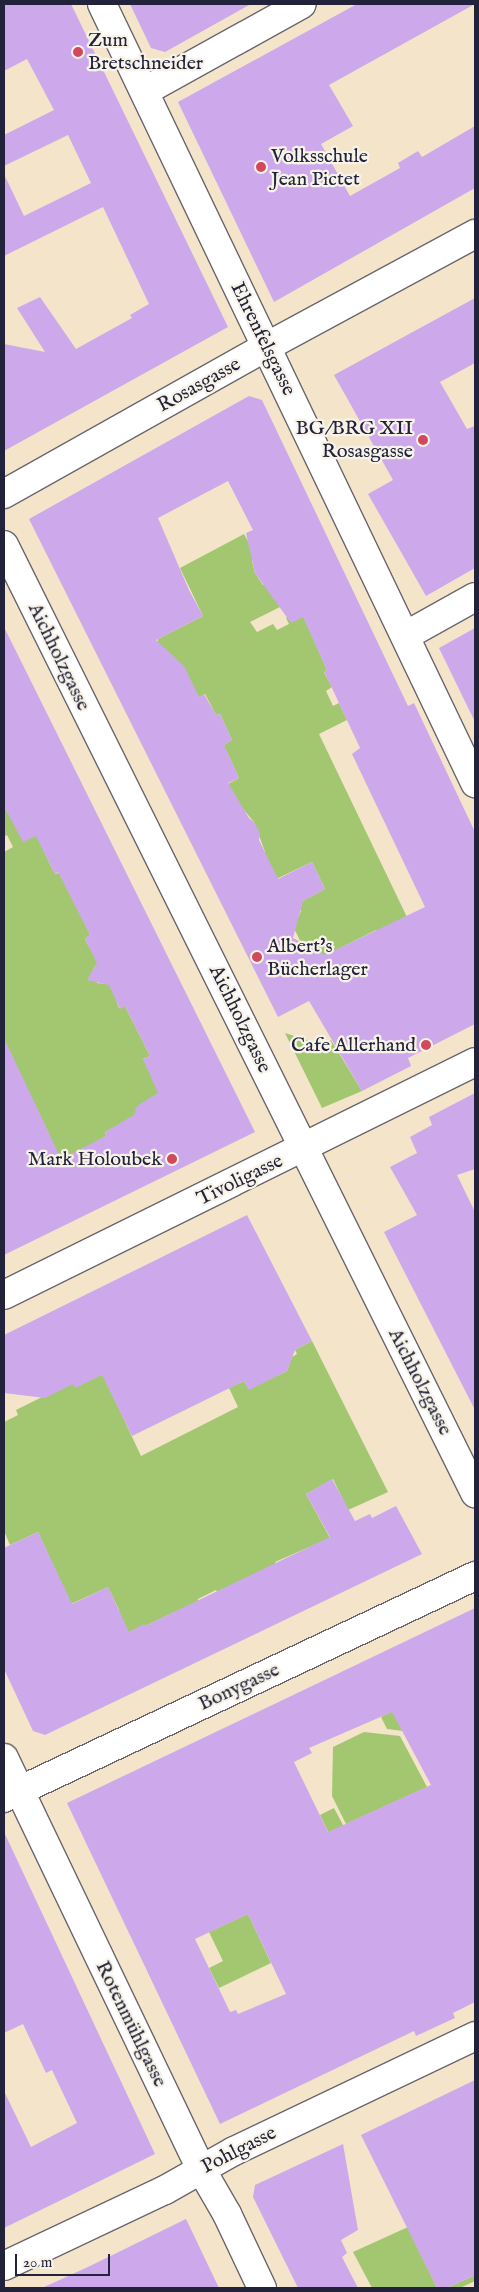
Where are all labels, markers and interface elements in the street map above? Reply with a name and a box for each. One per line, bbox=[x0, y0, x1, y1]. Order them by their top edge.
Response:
place label: Zum Bretschneider bbox=[88, 29, 203, 76]
marker: Zum Bretschneider bbox=[72, 46, 84, 58]
place label: Volksschule Jean Pictet bbox=[271, 144, 368, 191]
marker: Volksschule Jean Pictet bbox=[255, 161, 267, 173]
street label: Ehrenfelsgasse bbox=[225, 278, 301, 400]
street label: Rosasgasse bbox=[153, 352, 245, 418]
place label: BG/BRG XII Rosasgasse bbox=[296, 416, 413, 463]
marker: BG/BRG XII Rosasgasse bbox=[417, 434, 429, 446]
street label: Aichholzgasse bbox=[23, 599, 95, 715]
place label: Albert's Bücherlager bbox=[267, 934, 368, 981]
marker: Albert's Bücherlager bbox=[251, 951, 263, 963]
street label: Aichholzgasse bbox=[204, 961, 276, 1077]
place label: Cafe Allerhand bbox=[291, 1033, 416, 1057]
marker: Cafe Allerhand bbox=[420, 1039, 432, 1051]
place label: Mark Holoubek bbox=[28, 1147, 162, 1171]
street label: Tivoligasse bbox=[193, 1149, 287, 1211]
marker: Mark Holoubek bbox=[166, 1153, 178, 1165]
street label: Aichholzgasse bbox=[383, 1325, 457, 1439]
street label: Bonygasse bbox=[195, 1658, 283, 1716]
street label: Rotenmühlgasse bbox=[90, 1957, 172, 2091]
street label: Pohlgasse bbox=[198, 2121, 280, 2179]
scale bar bbox=[18, 2244, 112, 2276]
text: 20 m bbox=[23, 2253, 52, 2272]

